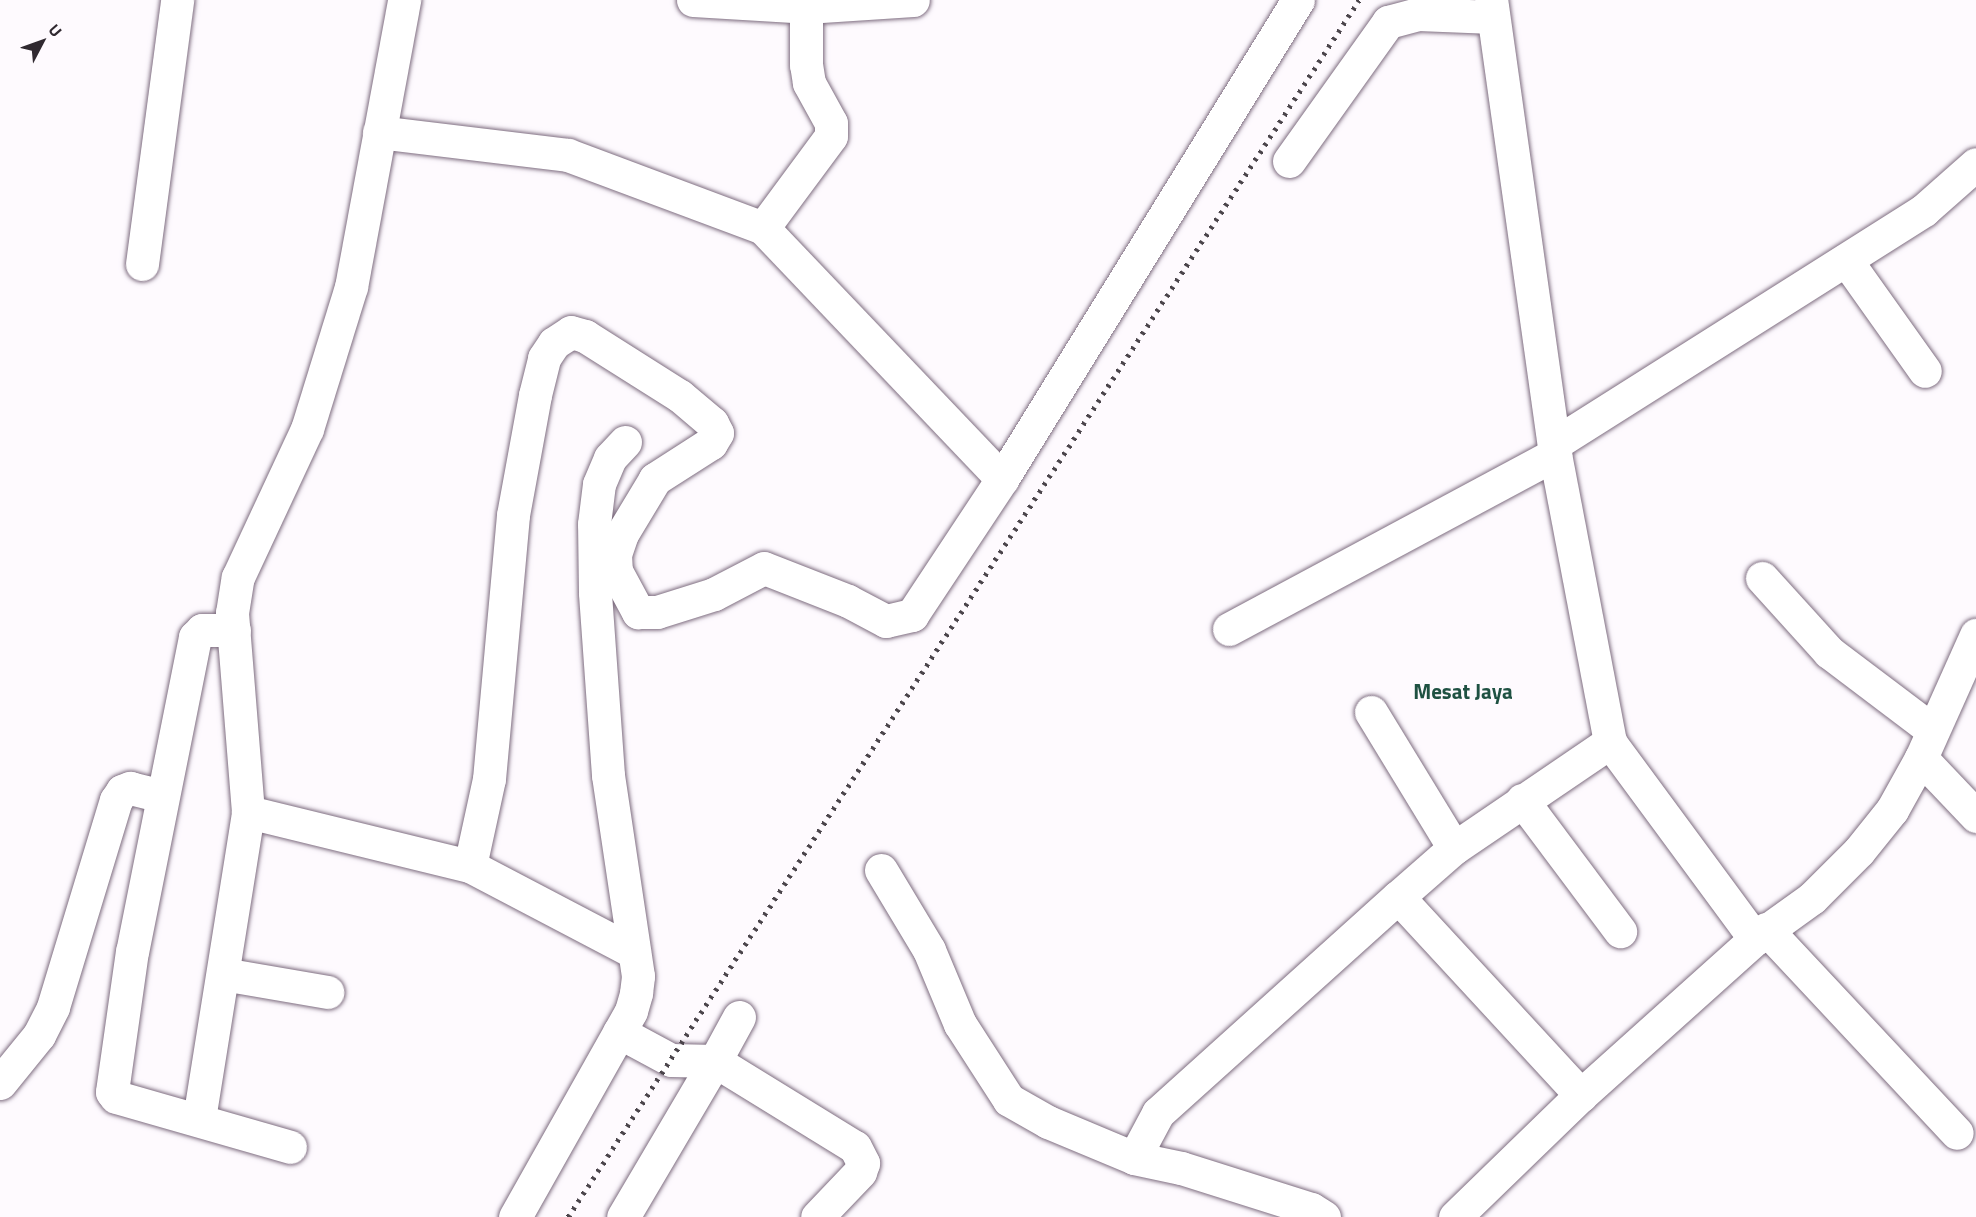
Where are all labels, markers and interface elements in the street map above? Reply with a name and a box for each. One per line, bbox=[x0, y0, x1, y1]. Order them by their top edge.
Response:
north arrow bbox=[12, 12, 72, 72]
text: U bbox=[43, 18, 68, 42]
district label: Mesat Jaya bbox=[1413, 678, 1513, 704]

